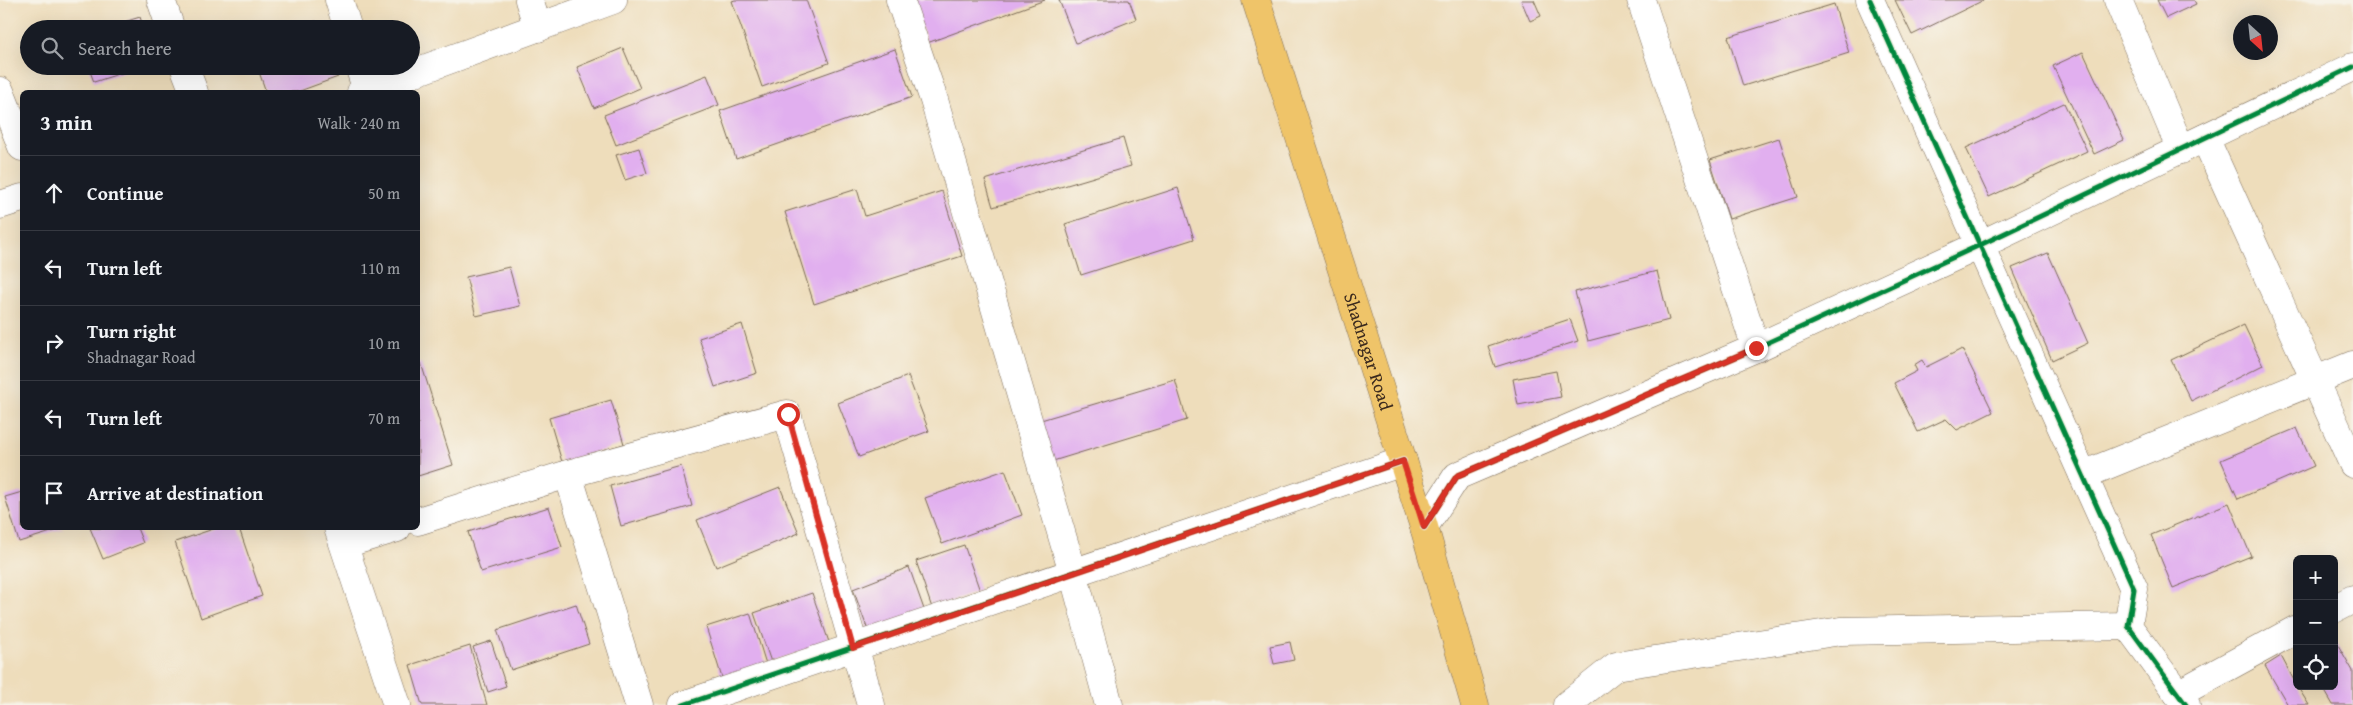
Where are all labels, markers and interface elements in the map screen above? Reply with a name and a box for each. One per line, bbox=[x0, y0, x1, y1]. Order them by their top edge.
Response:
north arrow bbox=[2233, 15, 2278, 60]
search box bbox=[20, 20, 420, 75]
icon: search bbox=[38, 34, 66, 62]
text: Search here bbox=[78, 34, 172, 62]
text: 3 min bbox=[40, 107, 92, 138]
text: Walk · 240 m bbox=[317, 111, 400, 135]
icon: ahead bbox=[40, 179, 68, 207]
text: Continue bbox=[87, 179, 164, 207]
text: 50 m bbox=[368, 181, 400, 205]
icon: left bbox=[40, 254, 68, 282]
text: Turn left bbox=[87, 254, 162, 282]
text: 110 m bbox=[360, 256, 400, 280]
street label: Shadnagar Road bbox=[1337, 289, 1400, 414]
text: Turn right bbox=[87, 317, 176, 345]
icon: right bbox=[40, 329, 68, 357]
text: 10 m bbox=[368, 331, 400, 355]
route end bbox=[1745, 337, 1768, 360]
text: Shadnagar Road bbox=[87, 345, 196, 369]
route start bbox=[777, 403, 800, 426]
icon: left bbox=[40, 404, 68, 432]
text: Turn left bbox=[87, 404, 162, 432]
text: 70 m bbox=[368, 406, 400, 430]
icon: arrive bbox=[40, 479, 68, 507]
text: Arrive at destination bbox=[87, 479, 263, 507]
map controls bbox=[2293, 555, 2338, 690]
button: + bbox=[2293, 555, 2338, 600]
button: − bbox=[2293, 600, 2338, 645]
button: locate bbox=[2293, 645, 2338, 690]

